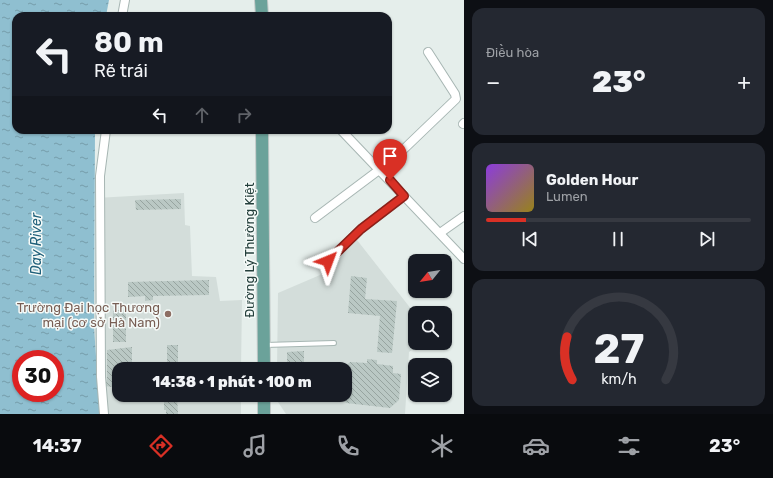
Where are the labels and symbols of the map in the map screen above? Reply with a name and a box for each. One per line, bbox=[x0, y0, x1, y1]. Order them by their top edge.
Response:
pin bbox=[373, 139, 407, 180]
street label: Đường Lý Thường Kiệt bbox=[242, 182, 258, 318]
water label: Day River bbox=[28, 212, 45, 275]
position arrow bbox=[307, 240, 349, 282]
north arrow bbox=[408, 254, 452, 298]
place label: Trường Đại học Thương mại (cơ sở Hà Nam) bbox=[17, 300, 160, 330]
marker: Trường Đại học Thương mại (cơ sở Hà Nam) bbox=[163, 309, 173, 319]
speed limit sign: 30 bbox=[12, 350, 64, 402]

